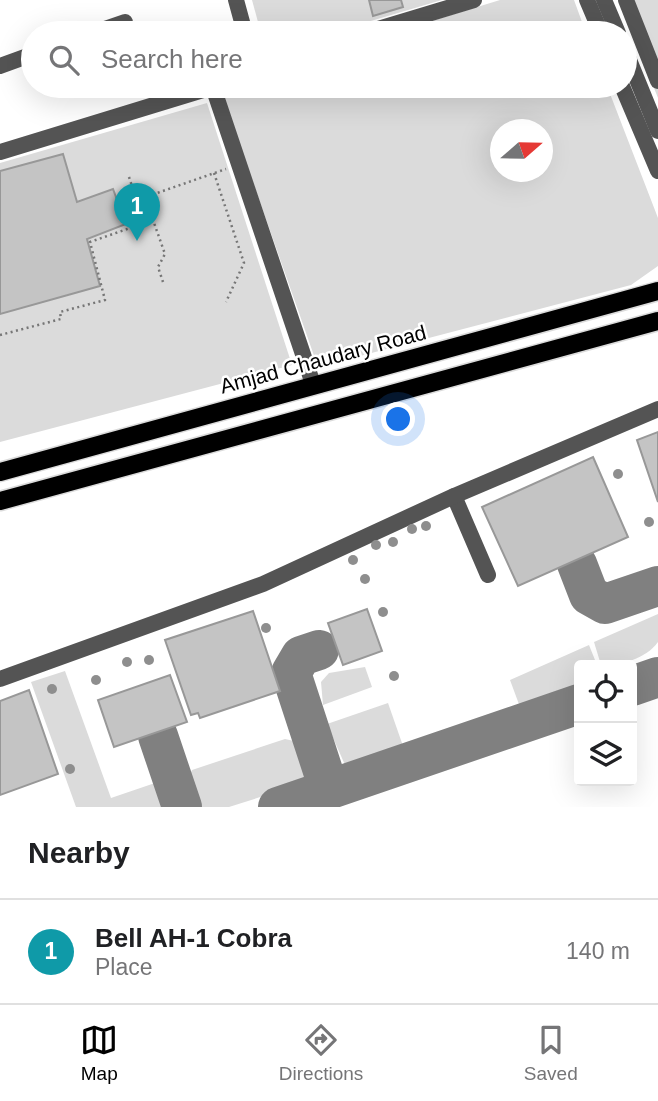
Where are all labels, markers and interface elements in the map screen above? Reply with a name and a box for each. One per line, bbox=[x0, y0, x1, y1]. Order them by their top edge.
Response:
search box bbox=[21, 21, 637, 98]
icon: search bbox=[45, 41, 83, 79]
text: Search here bbox=[101, 44, 243, 74]
north arrow bbox=[490, 119, 553, 182]
pin: 1 bbox=[114, 183, 160, 241]
street label: Amjad Chaudary Road bbox=[217, 320, 429, 398]
your location bbox=[381, 402, 415, 436]
map controls bbox=[574, 660, 637, 786]
button: locate bbox=[574, 660, 637, 723]
button: layers bbox=[574, 723, 637, 786]
text: Nearby bbox=[28, 836, 130, 869]
text: Bell AH-1 Cobra bbox=[95, 923, 292, 953]
text: 1 bbox=[45, 938, 57, 964]
text: 140 m bbox=[566, 938, 630, 964]
text: Place bbox=[95, 954, 153, 980]
tab: Map bbox=[80, 1021, 118, 1085]
tab: Directions bbox=[279, 1021, 363, 1085]
tab: Saved bbox=[524, 1021, 578, 1085]

